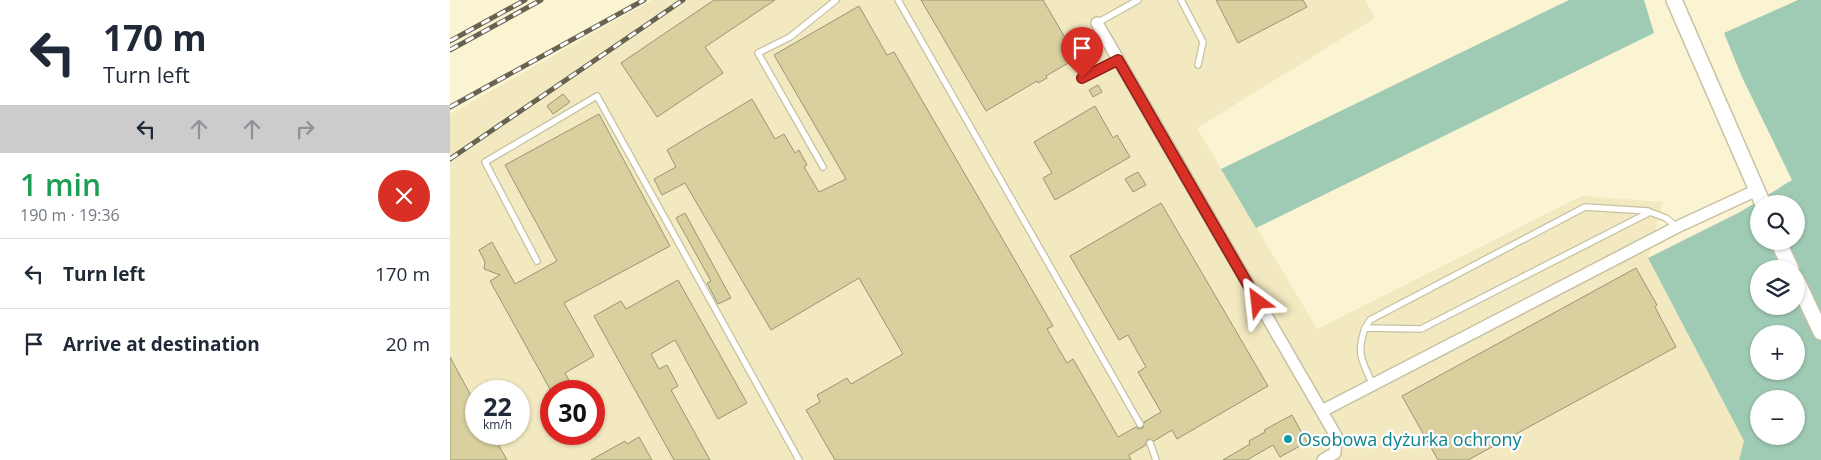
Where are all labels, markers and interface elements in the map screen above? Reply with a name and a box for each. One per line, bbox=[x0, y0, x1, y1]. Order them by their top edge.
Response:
text: 170 m bbox=[103, 14, 207, 61]
icon: left bbox=[20, 20, 85, 85]
pin bbox=[1061, 27, 1103, 78]
icon: arrive bbox=[1068, 34, 1096, 62]
text: Turn left bbox=[103, 59, 190, 89]
icon: left bbox=[132, 115, 160, 143]
icon: ahead bbox=[185, 115, 213, 143]
icon: ahead bbox=[238, 115, 266, 143]
icon: right bbox=[291, 115, 319, 143]
text: 1 min bbox=[20, 164, 101, 205]
button: close bbox=[378, 170, 430, 222]
map controls bbox=[1750, 195, 1805, 445]
button: search bbox=[1750, 195, 1805, 250]
text: 190 m · 19:36 bbox=[20, 204, 120, 226]
icon: left bbox=[20, 260, 48, 288]
button: layers bbox=[1750, 260, 1805, 315]
text: Turn left bbox=[63, 261, 145, 287]
text: 170 m bbox=[375, 261, 430, 287]
position arrow bbox=[1231, 275, 1283, 327]
button: + bbox=[1750, 325, 1805, 380]
icon: arrive bbox=[20, 330, 48, 358]
text: Arrive at destination bbox=[63, 331, 260, 357]
text: 20 m bbox=[386, 331, 430, 357]
speed limit sign: 30 bbox=[540, 380, 605, 445]
text: 22 bbox=[483, 389, 512, 423]
button: − bbox=[1750, 390, 1805, 445]
text: km/h bbox=[483, 416, 512, 433]
place label: Osobowa dyżurka ochrony bbox=[1298, 427, 1523, 451]
marker: Osobowa dyżurka ochrony bbox=[1282, 433, 1294, 445]

